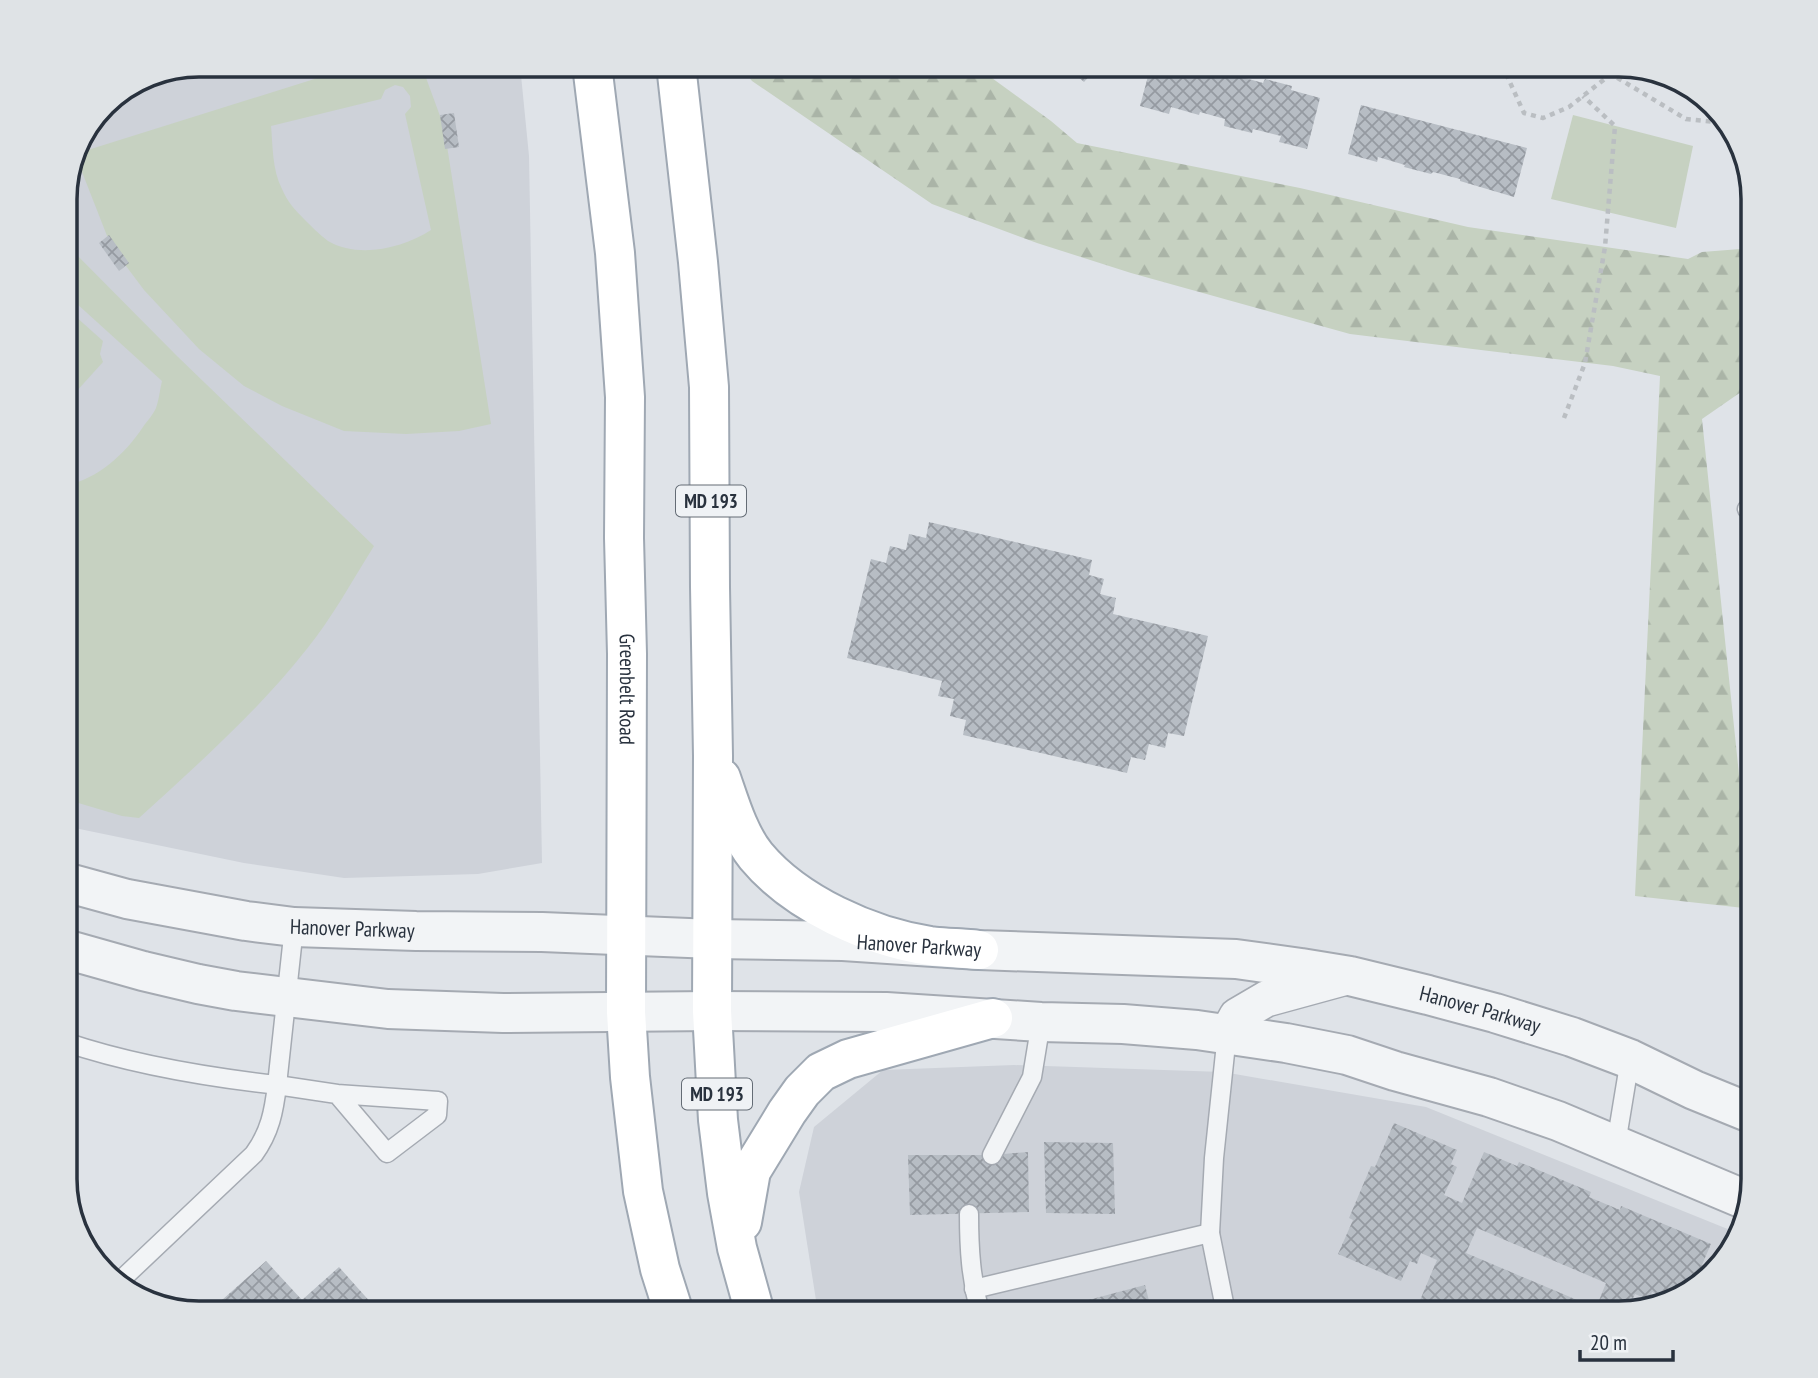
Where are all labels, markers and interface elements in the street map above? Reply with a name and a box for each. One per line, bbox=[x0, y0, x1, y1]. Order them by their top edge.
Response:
road number: MD 193 bbox=[676, 486, 746, 516]
street label: Greenbelt Road bbox=[613, 633, 641, 745]
street label: Hanover Parkway bbox=[290, 913, 415, 944]
street label: Hanover Parkway bbox=[856, 928, 982, 963]
street label: Hanover Parkway bbox=[1417, 979, 1544, 1039]
road number: MD 193 bbox=[682, 1078, 752, 1110]
scale bar bbox=[1580, 1318, 1673, 1362]
text: 20 m bbox=[1590, 1329, 1627, 1356]

